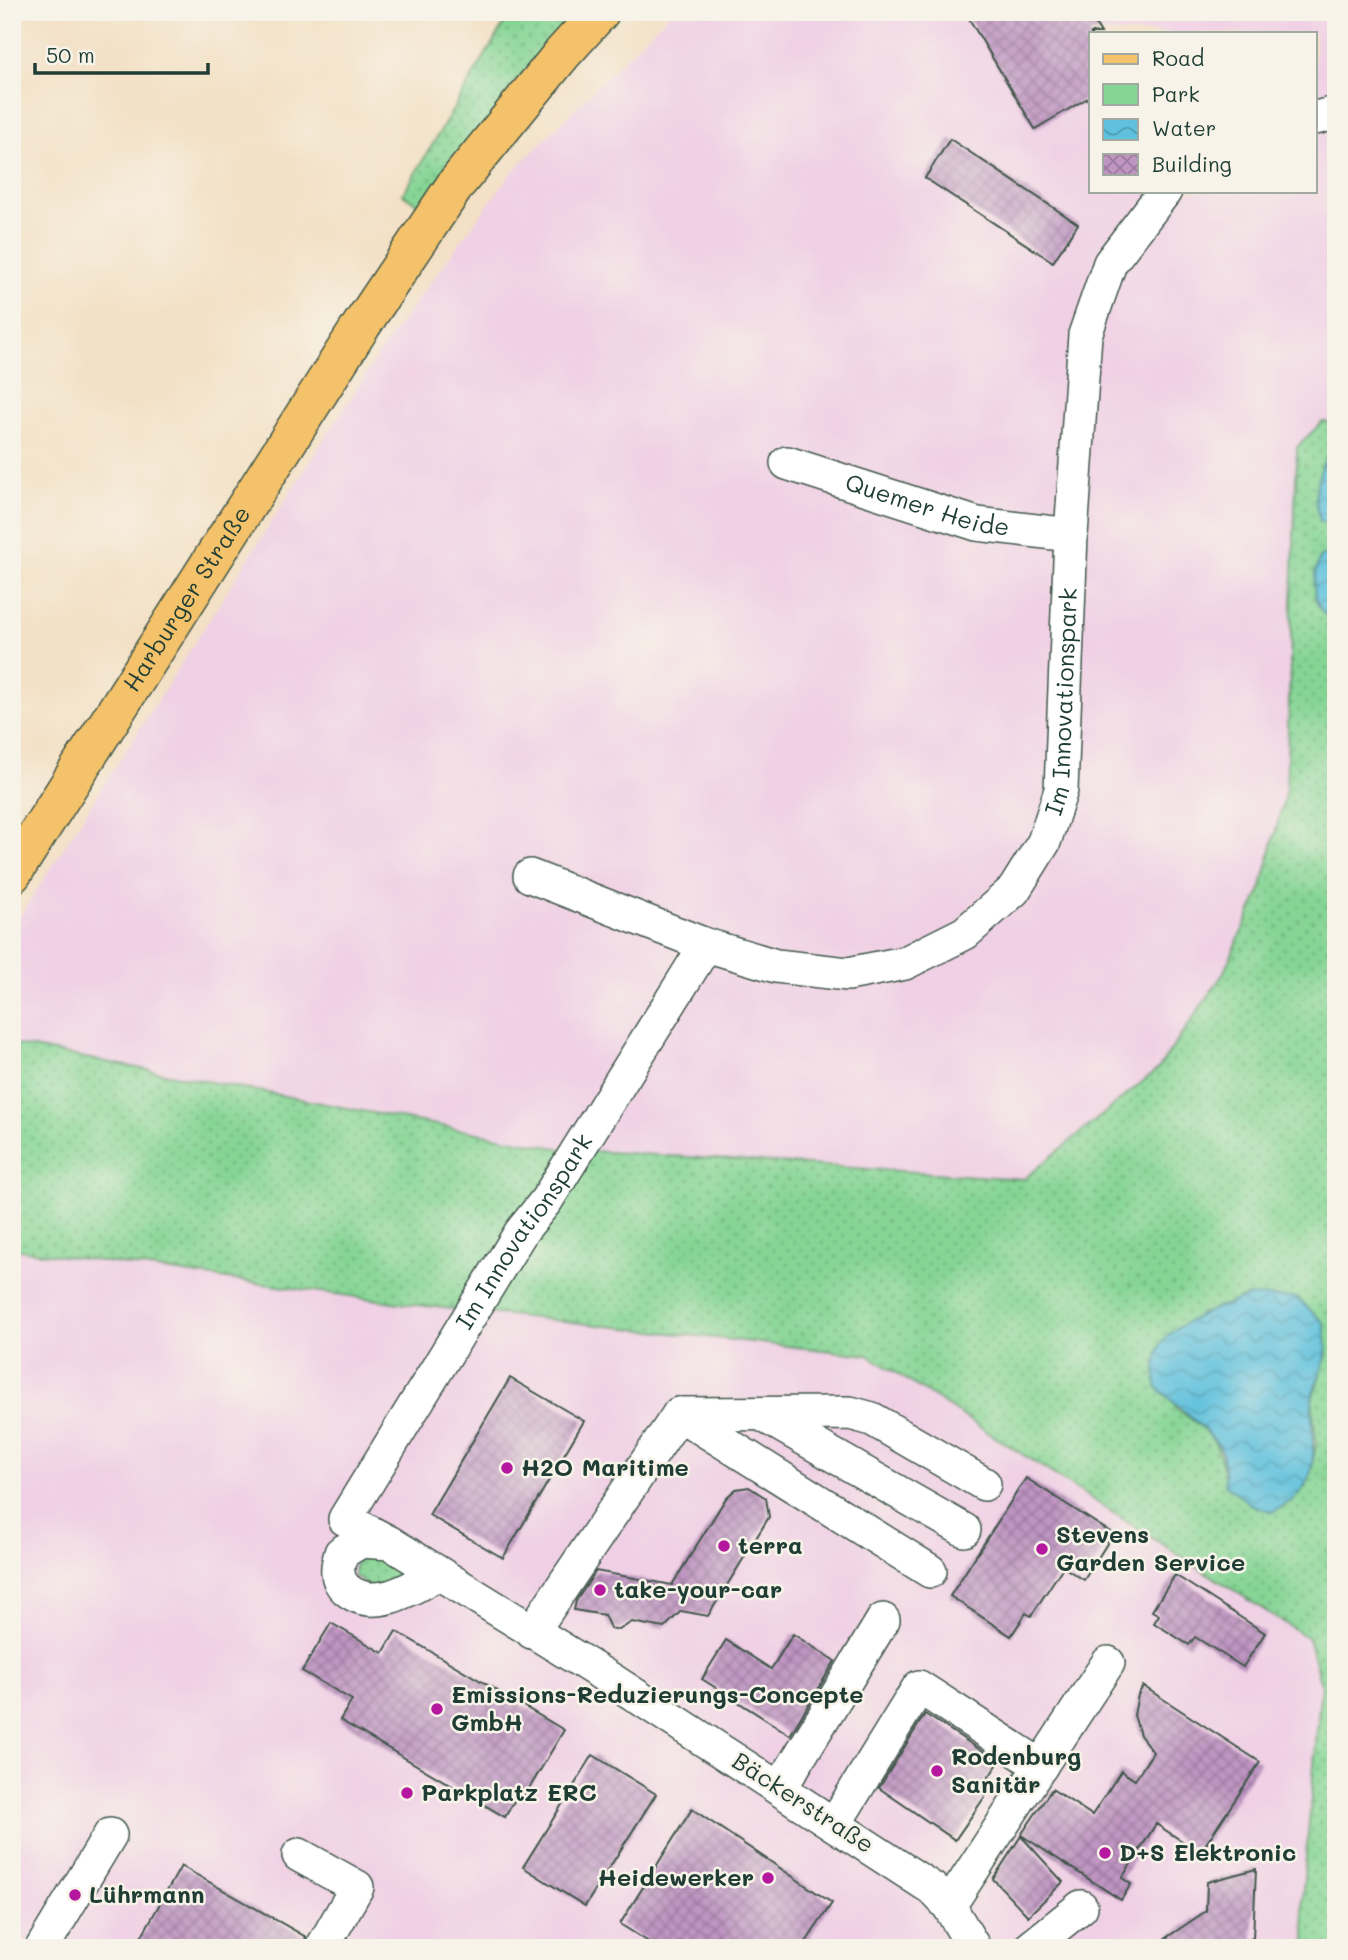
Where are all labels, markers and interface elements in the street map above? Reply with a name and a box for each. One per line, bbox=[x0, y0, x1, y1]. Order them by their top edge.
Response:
scale bar bbox=[35, 32, 208, 76]
legend bbox=[1089, 32, 1316, 192]
text: 50 m bbox=[46, 41, 95, 68]
text: Road bbox=[1152, 44, 1204, 71]
text: Park bbox=[1152, 80, 1200, 107]
text: Water bbox=[1152, 114, 1216, 141]
text: Building bbox=[1152, 150, 1232, 177]
street label: Quemer Heide bbox=[842, 466, 1011, 542]
street label: Harburger Straße bbox=[115, 500, 256, 697]
street label: Im Innovationspark bbox=[1037, 587, 1083, 819]
street label: Im Innovationspark bbox=[448, 1127, 598, 1335]
place label: H2O Maritime bbox=[521, 1451, 689, 1482]
marker: H2O Maritime bbox=[499, 1460, 515, 1476]
place label: Stevens Garden Service bbox=[1056, 1518, 1245, 1577]
place label: terra bbox=[738, 1529, 803, 1560]
marker: terra bbox=[716, 1538, 732, 1554]
marker: Stevens Garden Service bbox=[1034, 1541, 1050, 1557]
place label: take-your-car bbox=[614, 1573, 782, 1604]
marker: take-your-car bbox=[592, 1582, 608, 1598]
place label: Emissions-Reduzierungs-Concepte GmbH bbox=[451, 1678, 864, 1737]
marker: Emissions-Reduzierungs-Concepte GmbH bbox=[429, 1701, 445, 1717]
place label: Rodenburg Sanitär bbox=[951, 1740, 1081, 1799]
street label: Bäckerstraße bbox=[727, 1744, 881, 1859]
marker: Rodenburg Sanitär bbox=[929, 1763, 945, 1779]
place label: Parkplatz ERC bbox=[421, 1776, 597, 1807]
marker: Parkplatz ERC bbox=[399, 1785, 415, 1801]
place label: D+S Elektronic bbox=[1119, 1836, 1296, 1867]
marker: D+S Elektronic bbox=[1097, 1845, 1113, 1861]
place label: Heidewerker bbox=[598, 1861, 754, 1892]
marker: Heidewerker bbox=[760, 1870, 776, 1886]
place label: Lührmann bbox=[89, 1878, 204, 1909]
marker: Lührmann bbox=[67, 1887, 83, 1903]

